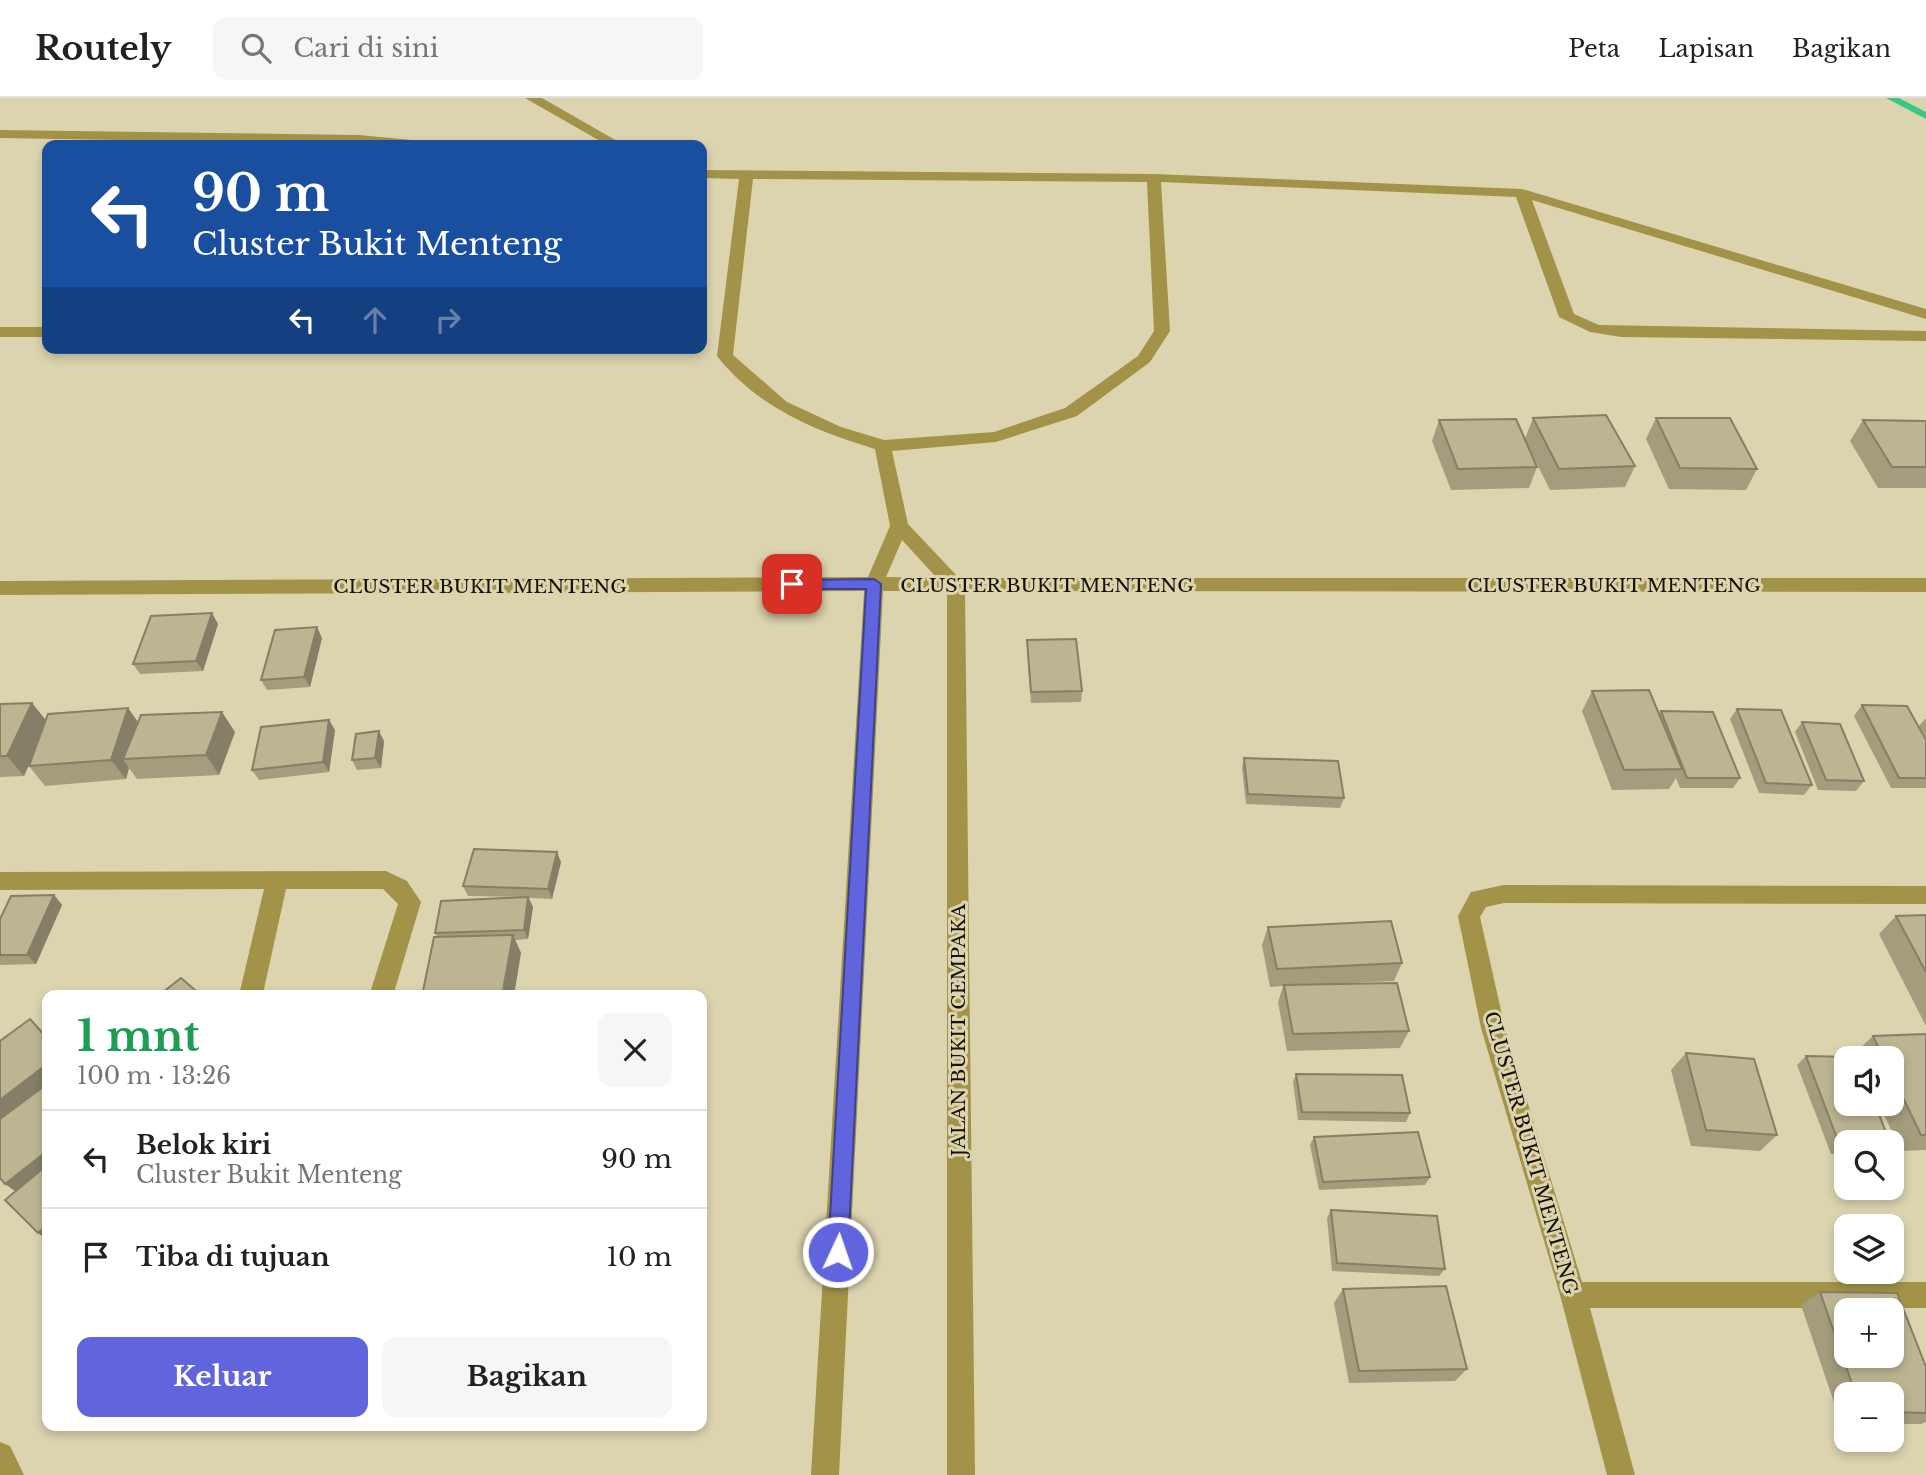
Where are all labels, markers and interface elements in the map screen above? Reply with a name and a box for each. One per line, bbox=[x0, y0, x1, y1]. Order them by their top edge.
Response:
search box bbox=[213, 17, 703, 80]
text: Routely bbox=[35, 28, 171, 69]
icon: search bbox=[237, 29, 275, 67]
text: Cari di sini bbox=[293, 32, 439, 64]
text: Peta bbox=[1568, 34, 1620, 63]
text: Lapisan bbox=[1658, 34, 1754, 63]
text: Bagikan bbox=[1792, 34, 1891, 63]
text: 90 m bbox=[192, 163, 329, 224]
icon: left bbox=[77, 168, 168, 259]
text: Cluster Bukit Menteng bbox=[192, 224, 562, 264]
icon: left bbox=[283, 301, 321, 339]
icon: ahead bbox=[356, 301, 394, 339]
icon: right bbox=[429, 301, 467, 339]
pin bbox=[762, 554, 822, 614]
icon: arrive bbox=[773, 565, 811, 603]
street label: CLUSTER BUKIT MENTENG bbox=[900, 574, 1194, 597]
street label: CLUSTER BUKIT MENTENG bbox=[1467, 574, 1761, 597]
street label: CLUSTER BUKIT MENTENG bbox=[333, 575, 627, 598]
street label: JALAN BUKIT CEMPAKA bbox=[947, 903, 970, 1159]
street label: CLUSTER BUKIT MENTENG bbox=[1479, 1009, 1583, 1298]
text: 1 mnt bbox=[77, 1010, 200, 1062]
button: close bbox=[598, 1013, 672, 1087]
map controls bbox=[1834, 1046, 1904, 1452]
button: sound bbox=[1834, 1046, 1904, 1116]
text: 100 m · 13:26 bbox=[77, 1062, 231, 1090]
text: Belok kiri bbox=[136, 1129, 271, 1161]
button: search bbox=[1834, 1130, 1904, 1200]
icon: left bbox=[77, 1140, 115, 1178]
text: 90 m bbox=[601, 1143, 672, 1175]
text: Cluster Bukit Menteng bbox=[136, 1161, 402, 1189]
button: layers bbox=[1834, 1214, 1904, 1284]
position arrow bbox=[801, 1215, 875, 1289]
icon: arrive bbox=[77, 1238, 115, 1276]
text: Tiba di tujuan bbox=[136, 1241, 330, 1273]
text: 10 m bbox=[606, 1241, 672, 1273]
button: + bbox=[1834, 1298, 1904, 1368]
button: Keluar bbox=[77, 1337, 368, 1417]
button: Bagikan bbox=[382, 1337, 672, 1417]
button: − bbox=[1834, 1382, 1904, 1452]

